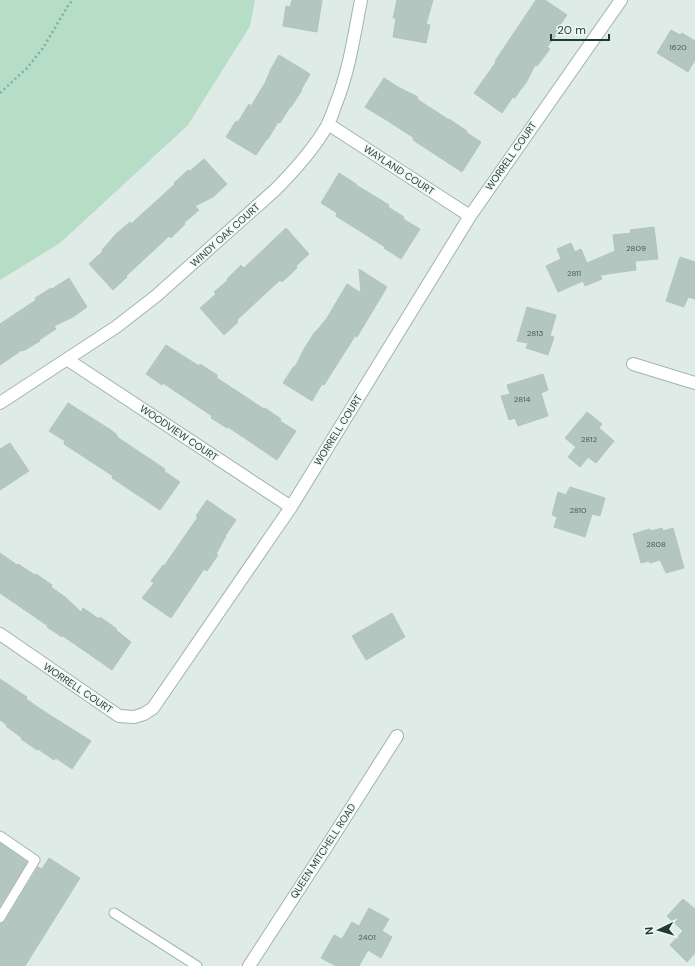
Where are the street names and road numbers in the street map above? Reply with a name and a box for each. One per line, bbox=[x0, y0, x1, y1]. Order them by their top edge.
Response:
street label: WORRELL COURT bbox=[482, 119, 540, 193]
street label: WAYLAND COURT bbox=[361, 142, 437, 198]
street label: WINDY OAK COURT bbox=[188, 200, 263, 270]
street label: WORRELL COURT bbox=[311, 392, 365, 468]
street label: WOODVIEW COURT bbox=[137, 402, 221, 464]
street label: WORRELL COURT bbox=[41, 660, 115, 716]
street label: QUEEN MITCHELL ROAD bbox=[287, 801, 359, 901]

